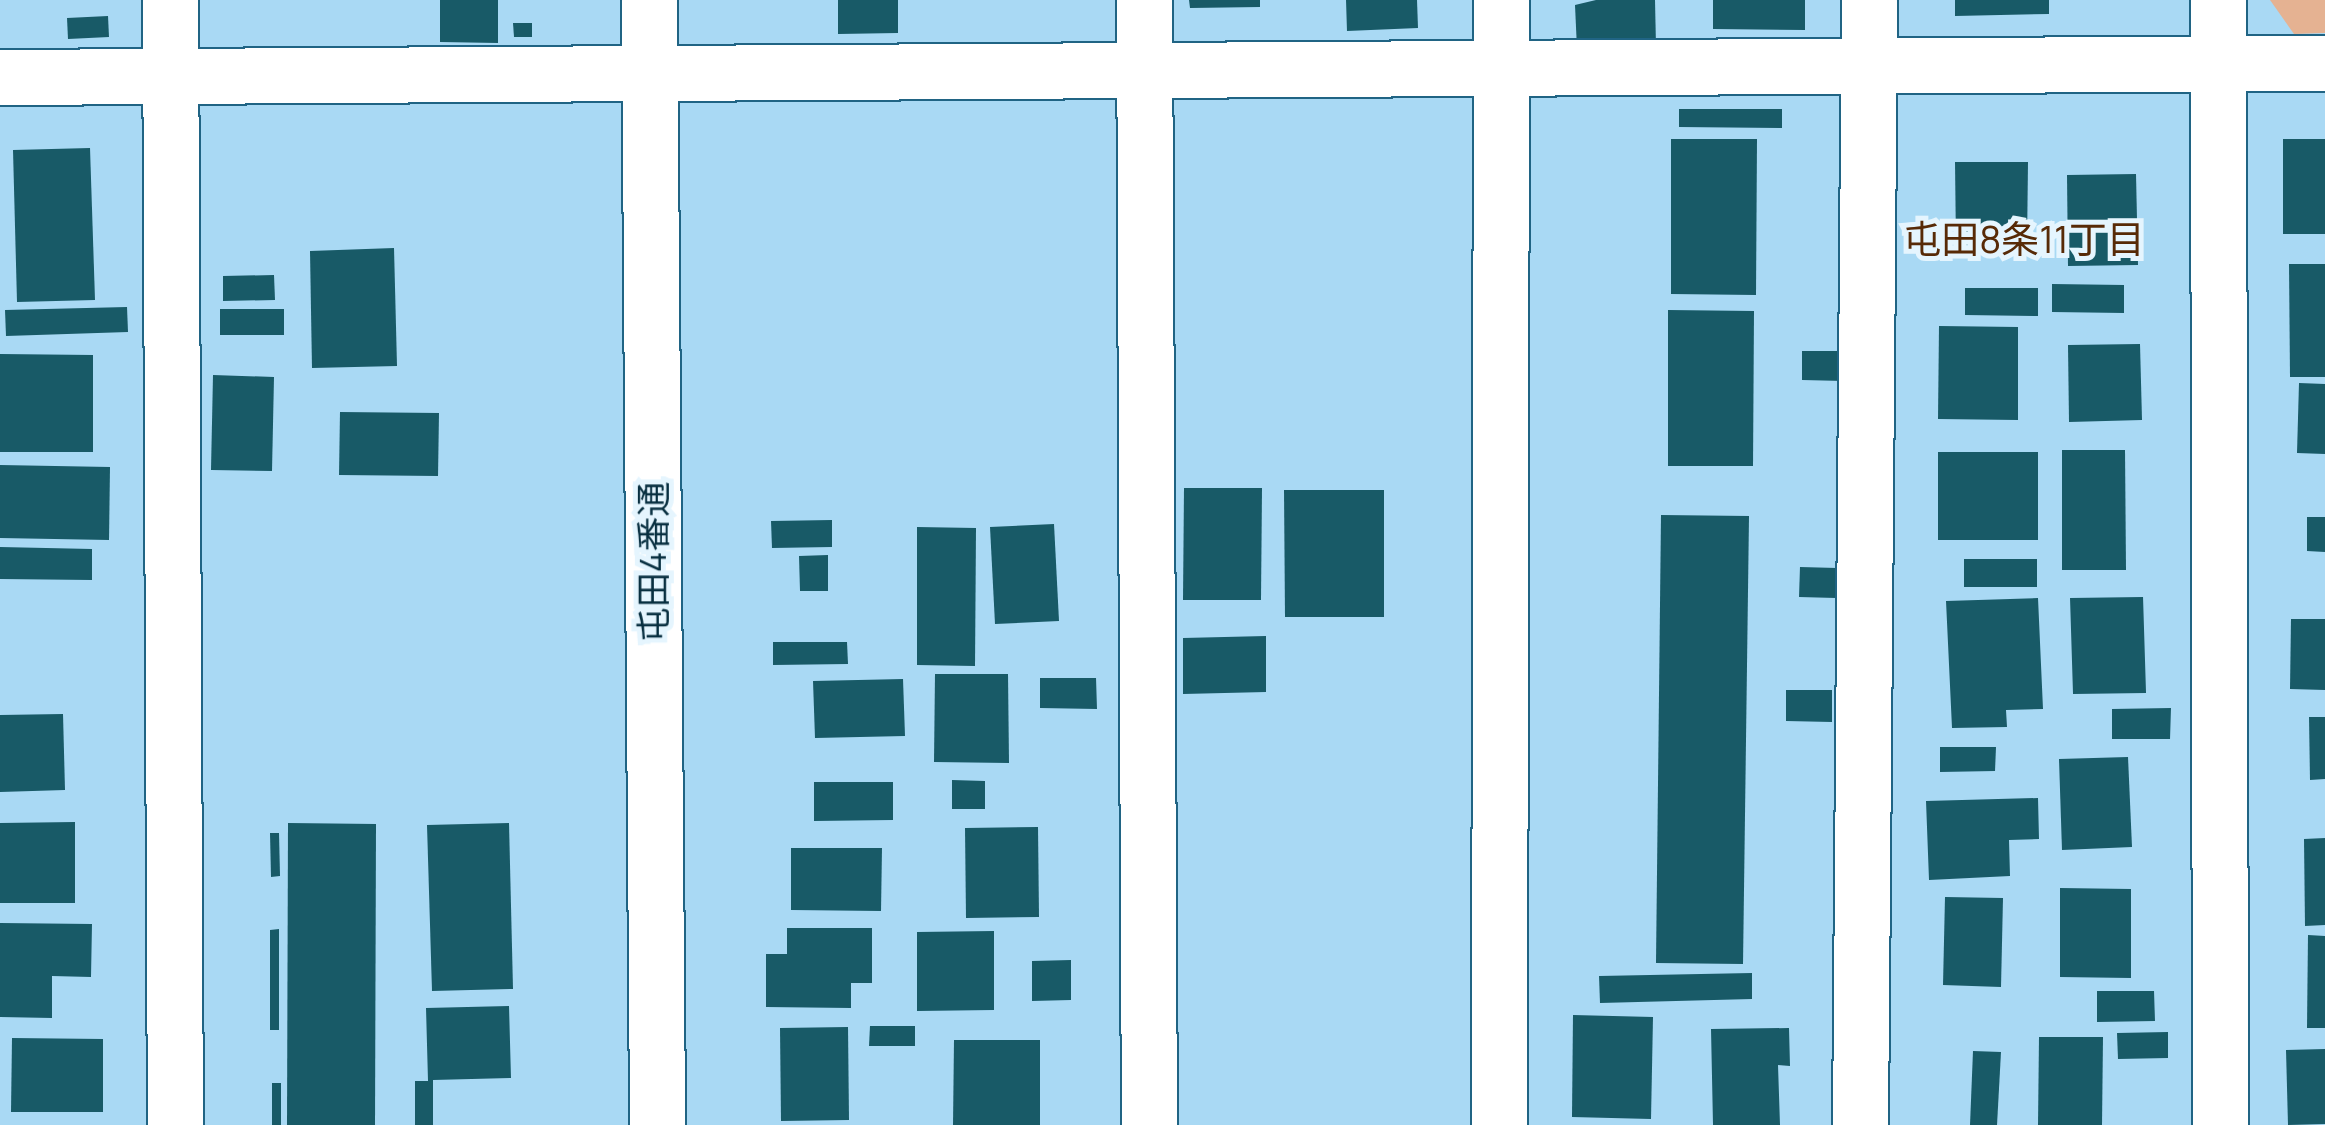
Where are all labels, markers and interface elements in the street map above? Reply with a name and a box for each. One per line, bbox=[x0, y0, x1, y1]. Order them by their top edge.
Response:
district label: 屯田8条11丁目 bbox=[1903, 216, 2145, 262]
street label: 屯田4番通 bbox=[632, 482, 674, 642]

